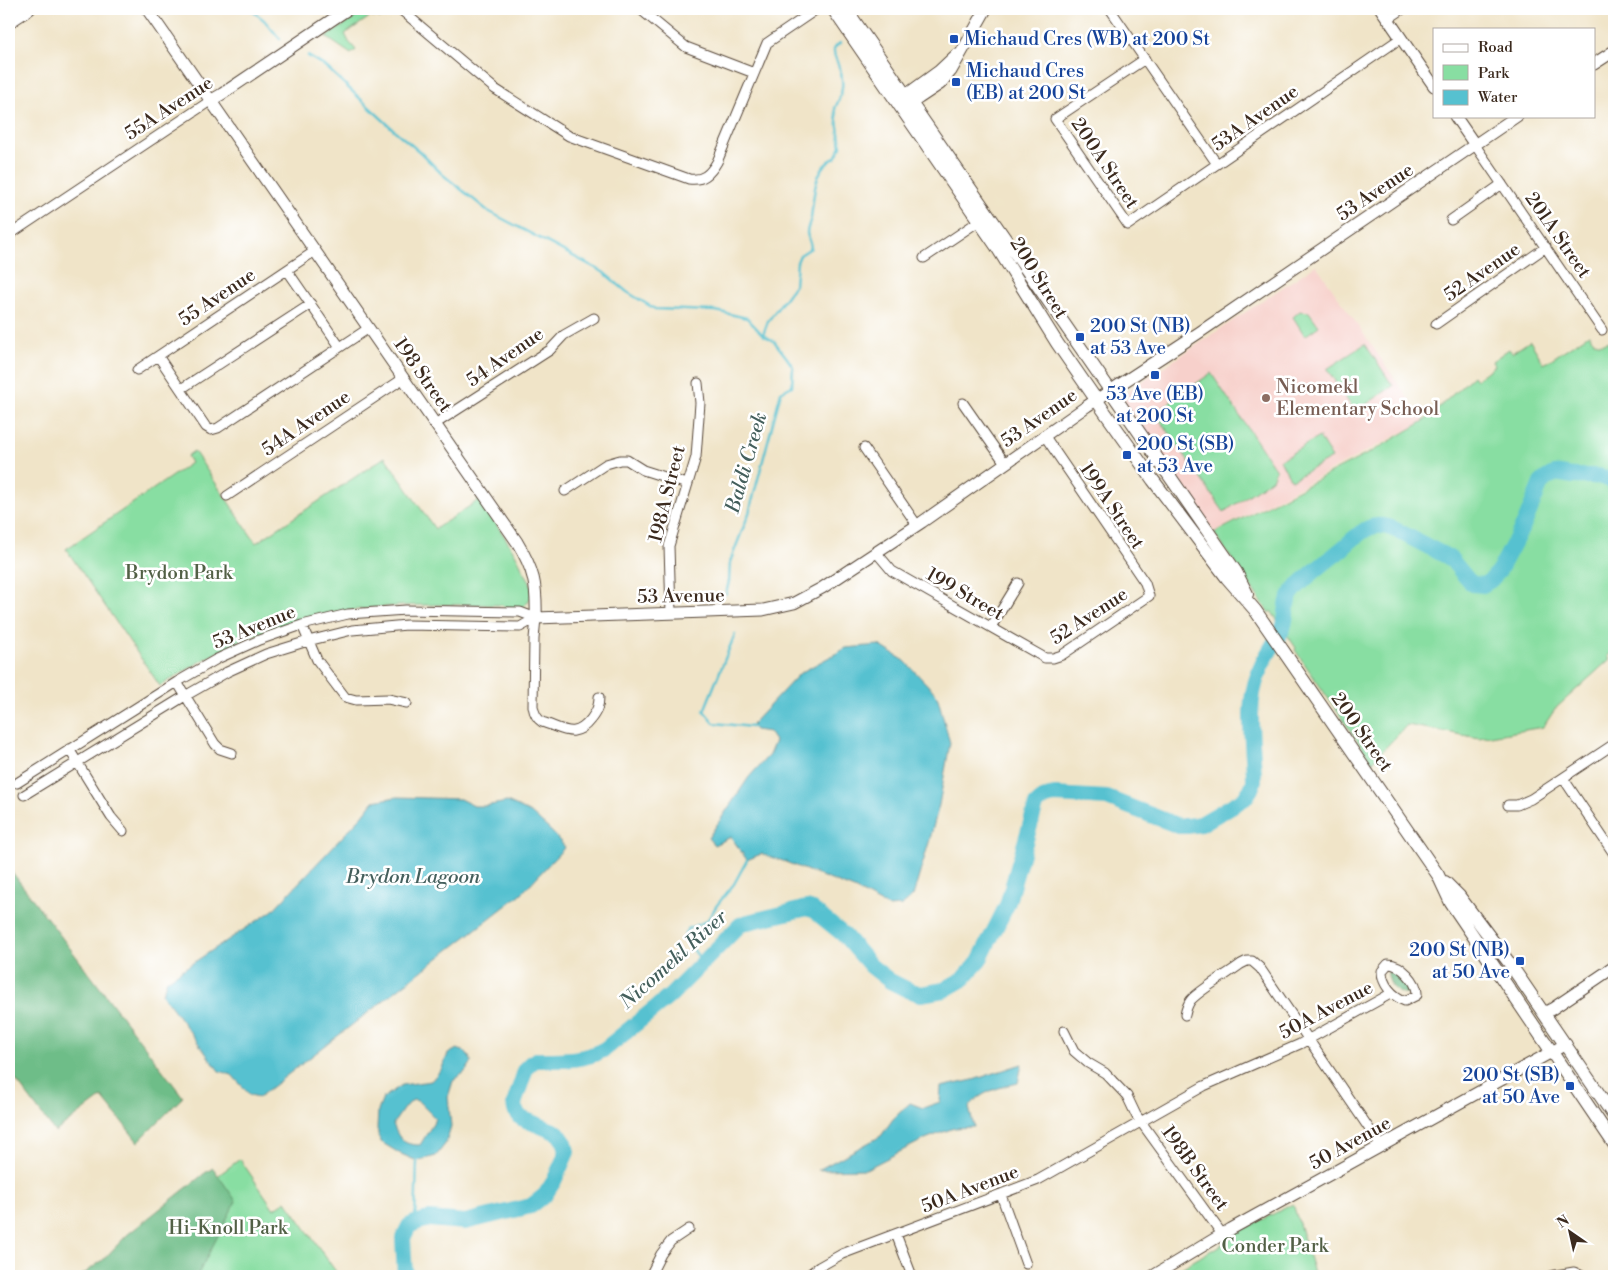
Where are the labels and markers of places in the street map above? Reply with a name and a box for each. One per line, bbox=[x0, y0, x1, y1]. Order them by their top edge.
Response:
place label: Michaud Cres (WB) at 200 St bbox=[964, 27, 1210, 51]
marker: Michaud Cres (WB) at 200 St bbox=[948, 33, 960, 45]
place label: Michaud Cres (EB) at 200 St bbox=[966, 59, 1086, 105]
marker: Michaud Cres (EB) at 200 St bbox=[950, 76, 962, 88]
place label: 200 St (NB) at 53 Ave bbox=[1090, 314, 1191, 360]
marker: 200 St (NB) at 53 Ave bbox=[1074, 331, 1086, 343]
marker: 53 Ave (EB) at 200 St bbox=[1149, 369, 1161, 381]
place label: Nicomekl Elementary School bbox=[1276, 375, 1440, 421]
place label: 53 Ave (EB) at 200 St bbox=[1106, 382, 1204, 428]
marker: Nicomekl Elementary School bbox=[1260, 392, 1272, 404]
place label: 200 St (SB) at 53 Ave bbox=[1137, 432, 1235, 478]
marker: 200 St (SB) at 53 Ave bbox=[1121, 449, 1133, 461]
place label: 200 St (NB) at 50 Ave bbox=[1409, 938, 1510, 984]
marker: 200 St (NB) at 50 Ave bbox=[1514, 955, 1526, 967]
place label: 200 St (SB) at 50 Ave bbox=[1463, 1063, 1560, 1109]
marker: 200 St (SB) at 50 Ave bbox=[1564, 1080, 1576, 1092]

